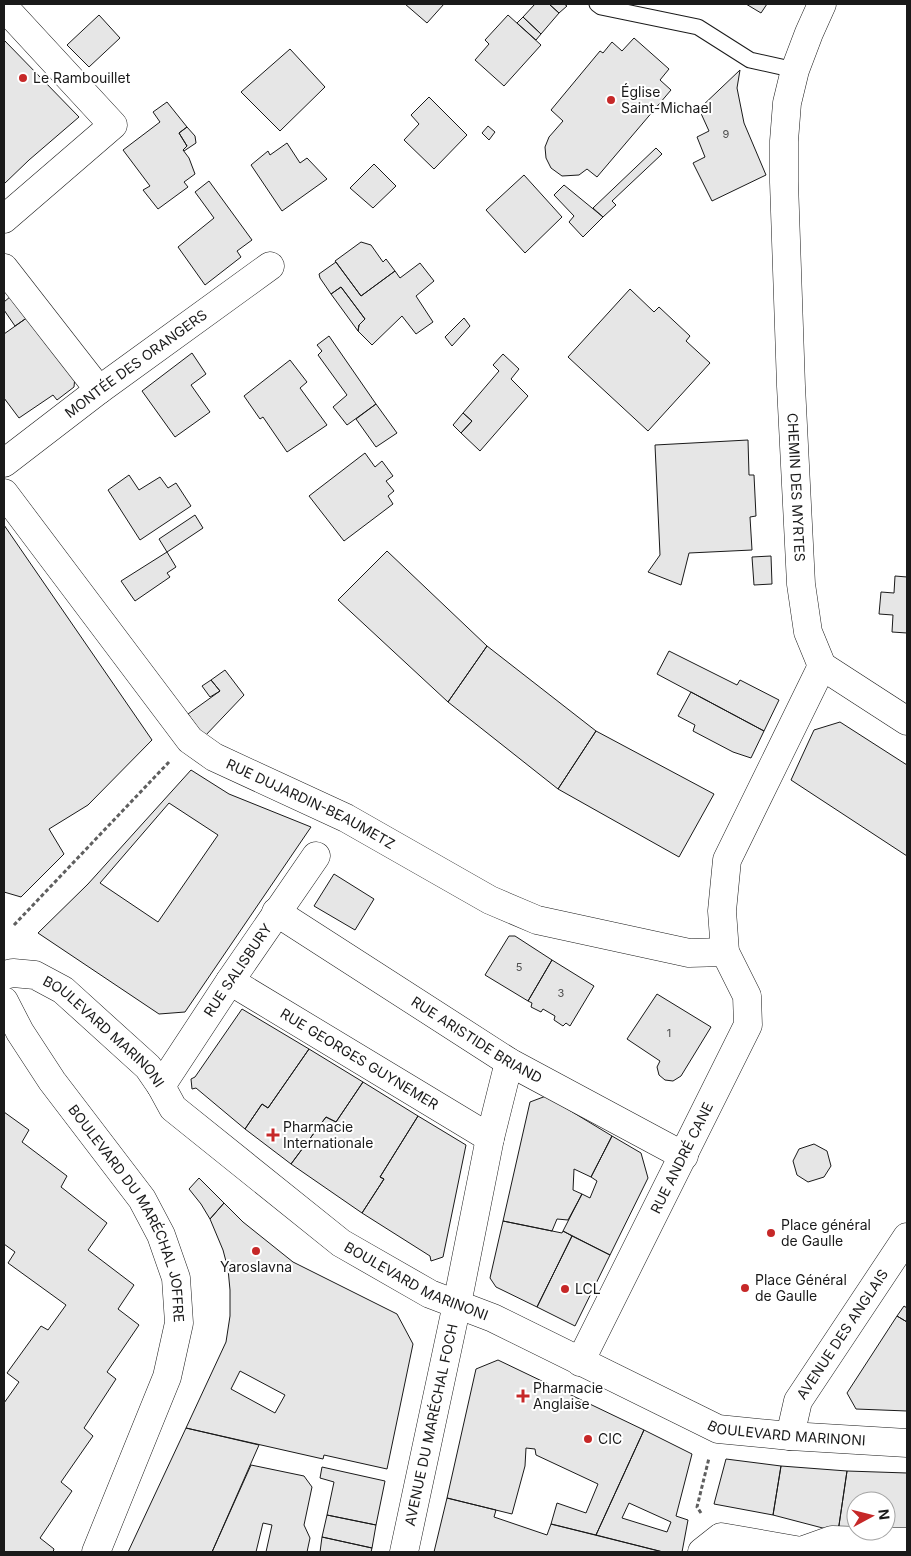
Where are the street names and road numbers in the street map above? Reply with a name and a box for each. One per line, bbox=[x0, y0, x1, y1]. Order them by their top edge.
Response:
street label: MONTÉE DES ORANGERS bbox=[61, 306, 210, 421]
street label: CHEMIN DES MYRTES bbox=[784, 412, 809, 562]
street label: RUE DUJARDIN-BEAUMETZ bbox=[224, 755, 398, 852]
street label: RUE SALISBURY bbox=[200, 920, 275, 1020]
street label: BOULEVARD MARINONI bbox=[40, 972, 168, 1090]
street label: RUE ARISTIDE BRIAND bbox=[408, 992, 545, 1086]
street label: RUE GEORGES GUYNEMER bbox=[277, 1004, 442, 1113]
street label: RUE ANDRÉ CANE bbox=[646, 1099, 716, 1216]
street label: BOULEVARD DU MARÉCHAL JOFFRE bbox=[65, 1101, 188, 1323]
street label: BOULEVARD MARINONI bbox=[342, 1238, 491, 1323]
street label: AVENUE DES ANGLAIS bbox=[793, 1266, 891, 1402]
street label: AVENUE DU MARÉCHAL FOCH bbox=[401, 1322, 461, 1527]
street label: BOULEVARD MARINONI bbox=[705, 1416, 866, 1449]

